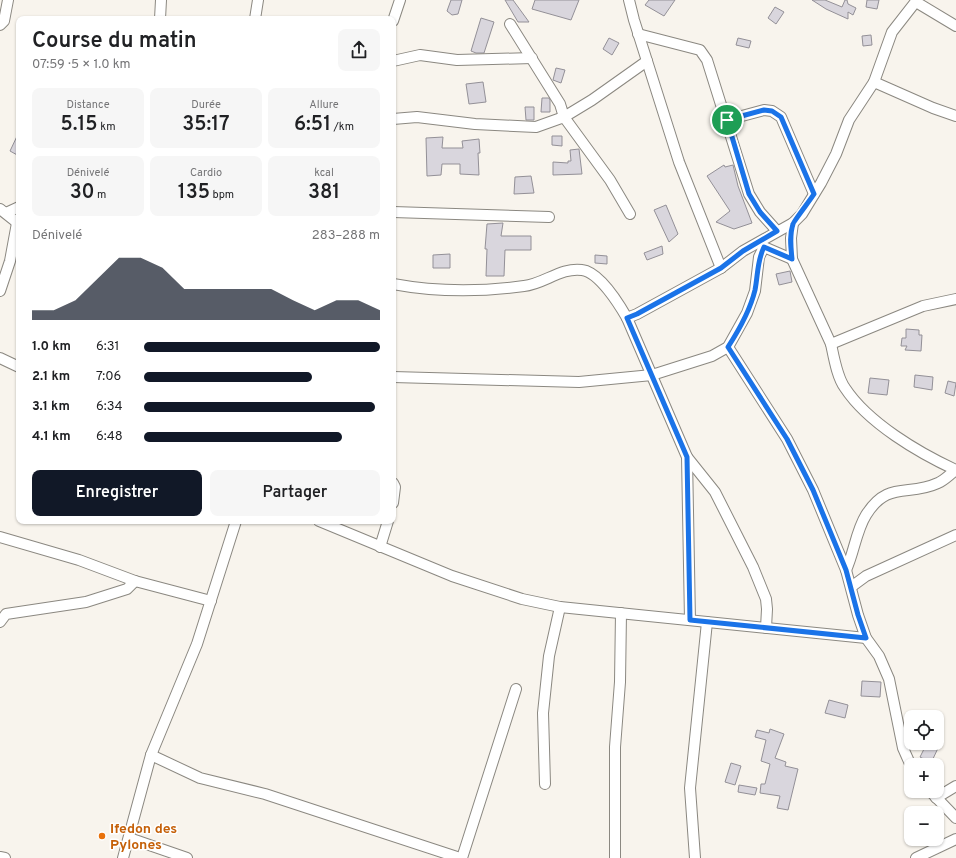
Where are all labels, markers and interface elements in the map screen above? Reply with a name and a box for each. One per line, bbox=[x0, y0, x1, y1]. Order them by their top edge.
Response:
text: Course du matin bbox=[32, 28, 197, 55]
button: share bbox=[338, 29, 380, 71]
text: 07:59 · 5 × 1.0 km bbox=[32, 57, 131, 73]
text: Distance bbox=[66, 98, 110, 112]
text: Durée bbox=[191, 98, 221, 112]
text: Allure bbox=[309, 98, 339, 112]
pin bbox=[710, 103, 744, 137]
icon: arrive bbox=[716, 109, 738, 131]
text: 5.15 bbox=[61, 112, 98, 138]
text: 35:17 bbox=[182, 112, 230, 138]
text: 6:51 bbox=[294, 112, 331, 138]
text: km bbox=[98, 120, 115, 134]
text: /km bbox=[331, 120, 354, 134]
text: Dénivelé bbox=[67, 166, 109, 180]
text: Cardio bbox=[190, 166, 222, 180]
text: kcal bbox=[314, 166, 334, 180]
text: 30 bbox=[70, 180, 94, 206]
text: 135 bbox=[178, 180, 210, 206]
text: 381 bbox=[308, 180, 340, 206]
text: m bbox=[94, 188, 106, 202]
text: bpm bbox=[210, 188, 234, 202]
text: Dénivelé bbox=[32, 228, 82, 244]
text: 283–288 m bbox=[312, 228, 380, 244]
text: 1.0 km bbox=[32, 339, 71, 355]
text: 6:31 bbox=[96, 339, 119, 355]
text: 2.1 km bbox=[32, 369, 70, 385]
text: 7:06 bbox=[96, 369, 121, 385]
text: 3.1 km bbox=[32, 399, 70, 415]
text: 6:34 bbox=[96, 399, 123, 415]
text: 4.1 km bbox=[32, 429, 71, 445]
text: 6:48 bbox=[96, 429, 123, 445]
button: Enregistrer bbox=[32, 470, 202, 516]
button: Partager bbox=[210, 470, 380, 516]
map controls bbox=[904, 710, 944, 846]
button: locate bbox=[904, 710, 944, 750]
button: + bbox=[904, 758, 944, 798]
button: − bbox=[904, 806, 944, 846]
place label: Ifedon des Pylones bbox=[110, 821, 177, 854]
marker: Ifedon des Pylones bbox=[97, 831, 107, 841]

